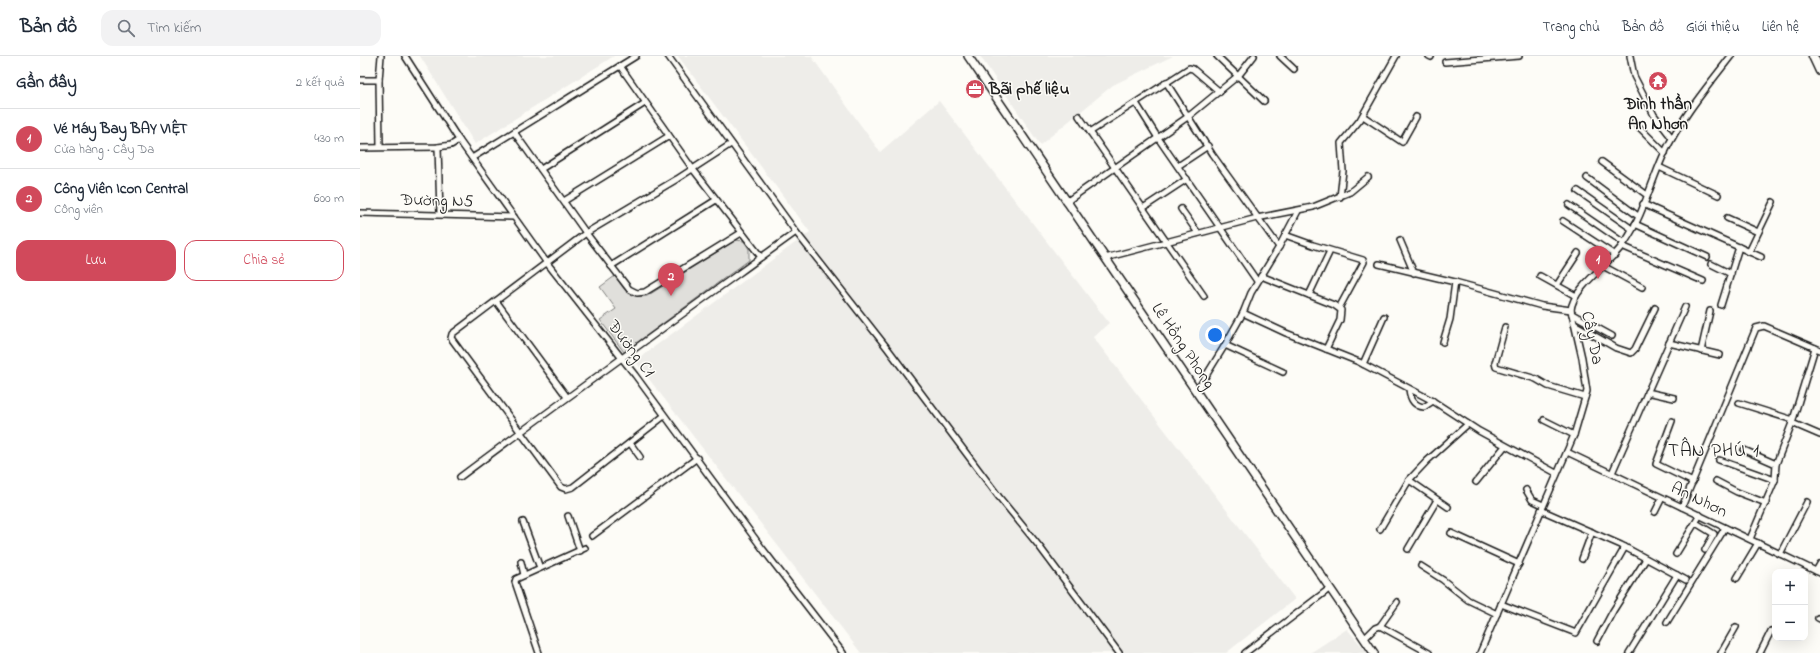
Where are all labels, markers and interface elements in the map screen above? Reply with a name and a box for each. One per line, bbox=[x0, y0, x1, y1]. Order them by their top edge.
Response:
search box bbox=[101, 10, 381, 46]
text: Bản đồ bbox=[20, 14, 77, 41]
icon: search bbox=[115, 17, 137, 39]
text: Tìm kiếm bbox=[147, 17, 201, 39]
text: Trang chủ bbox=[1543, 17, 1600, 38]
text: Bản đồ bbox=[1622, 17, 1664, 38]
text: Giới thiệu bbox=[1686, 17, 1740, 38]
text: Liên hệ bbox=[1762, 17, 1800, 38]
text: Gần đây bbox=[16, 70, 77, 95]
temple icon: Đình thần An Nhơn bbox=[1647, 70, 1669, 92]
text: 2 kết quả bbox=[296, 73, 344, 92]
place label: Bãi phế liệu bbox=[988, 77, 1070, 102]
office icon: Bãi phế liệu bbox=[964, 78, 986, 100]
place label: Đình thần An Nhơn bbox=[1623, 92, 1692, 137]
text: Vé Máy Bay BAY VIỆT bbox=[54, 118, 188, 140]
text: 1 bbox=[27, 129, 31, 148]
text: 430 m bbox=[314, 129, 344, 148]
text: Cửa hàng · Cây Da bbox=[54, 140, 154, 159]
text: Công Viên Icon Central bbox=[54, 178, 188, 200]
street label: Đường N5 bbox=[400, 188, 474, 216]
text: 2 bbox=[26, 189, 32, 208]
text: 600 m bbox=[314, 189, 344, 208]
text: Công viên bbox=[54, 200, 103, 219]
button: Lưu bbox=[16, 240, 176, 281]
button: Chia sẻ bbox=[184, 240, 344, 281]
pin: 1 bbox=[1585, 246, 1611, 279]
pin: 2 bbox=[658, 263, 684, 296]
street label: Lê Hồng Phong bbox=[1143, 298, 1221, 395]
street label: Cây Da bbox=[1573, 309, 1610, 367]
street label: Đường C1 bbox=[599, 314, 661, 385]
your location bbox=[1205, 325, 1225, 345]
district label: TÂN PHÚ 1 bbox=[1668, 437, 1760, 465]
street label: An Nhơn bbox=[1667, 476, 1731, 524]
map controls bbox=[1772, 569, 1808, 641]
button: + bbox=[1772, 569, 1808, 605]
button: − bbox=[1772, 605, 1808, 641]

